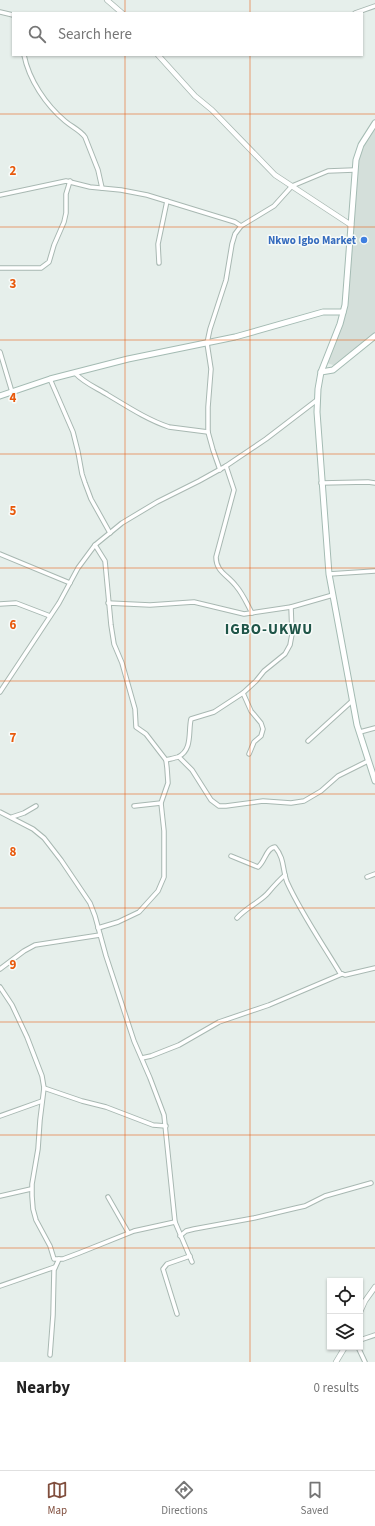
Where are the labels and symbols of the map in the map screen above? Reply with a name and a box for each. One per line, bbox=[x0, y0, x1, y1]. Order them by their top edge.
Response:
text: 2 bbox=[10, 162, 17, 180]
place label: Nkwo Igbo Market bbox=[268, 233, 357, 248]
marker: Nkwo Igbo Market bbox=[359, 235, 369, 245]
text: 3 bbox=[10, 275, 17, 293]
text: 4 bbox=[10, 389, 17, 407]
text: 5 bbox=[10, 502, 17, 520]
text: 6 bbox=[10, 616, 17, 634]
district label: IGBO-UKWU bbox=[225, 619, 313, 640]
text: 7 bbox=[10, 729, 17, 747]
text: 8 bbox=[10, 843, 17, 861]
text: 9 bbox=[10, 956, 17, 974]

